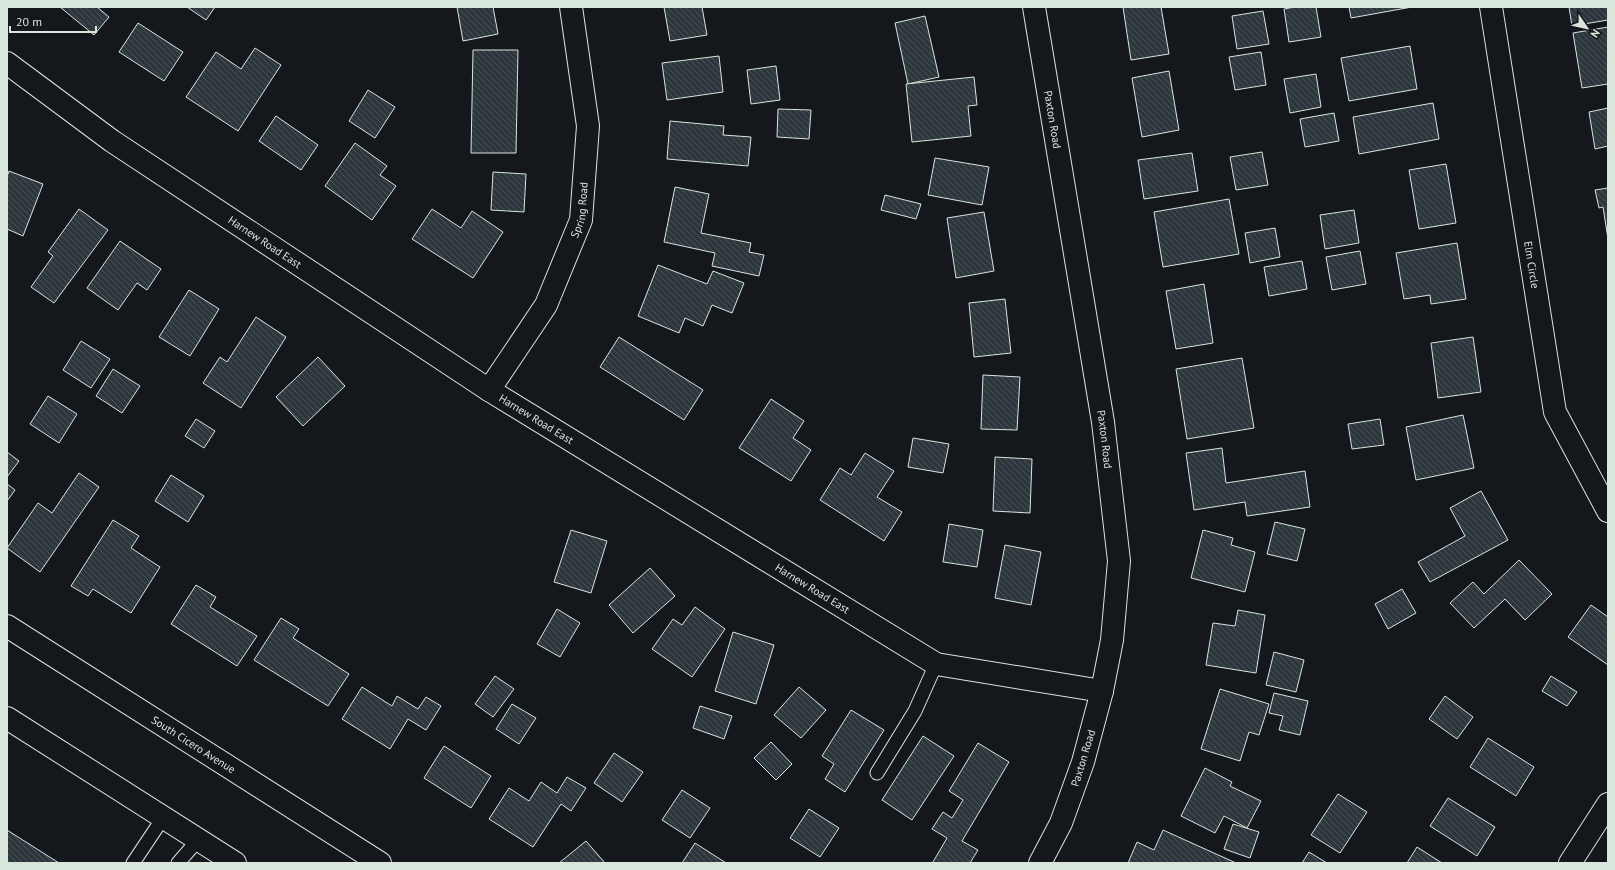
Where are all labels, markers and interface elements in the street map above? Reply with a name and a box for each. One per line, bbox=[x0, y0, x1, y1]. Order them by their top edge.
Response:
scale bar bbox=[10, 8, 96, 34]
north arrow bbox=[1567, 8, 1607, 48]
text: 20 m bbox=[16, 14, 42, 29]
text: N bbox=[1587, 27, 1603, 41]
street label: Paxton Road bbox=[1041, 89, 1064, 150]
street label: Spring Road bbox=[567, 181, 591, 240]
street label: Harnew Road East bbox=[226, 213, 304, 271]
street label: Elm Circle bbox=[1521, 240, 1542, 290]
street label: Harnew Road East bbox=[496, 391, 576, 447]
street label: Paxton Road bbox=[1094, 409, 1115, 469]
street label: Harnew Road East bbox=[773, 560, 853, 617]
street label: South Cicero Avenue bbox=[149, 713, 238, 777]
street label: Paxton Road bbox=[1068, 728, 1098, 788]

